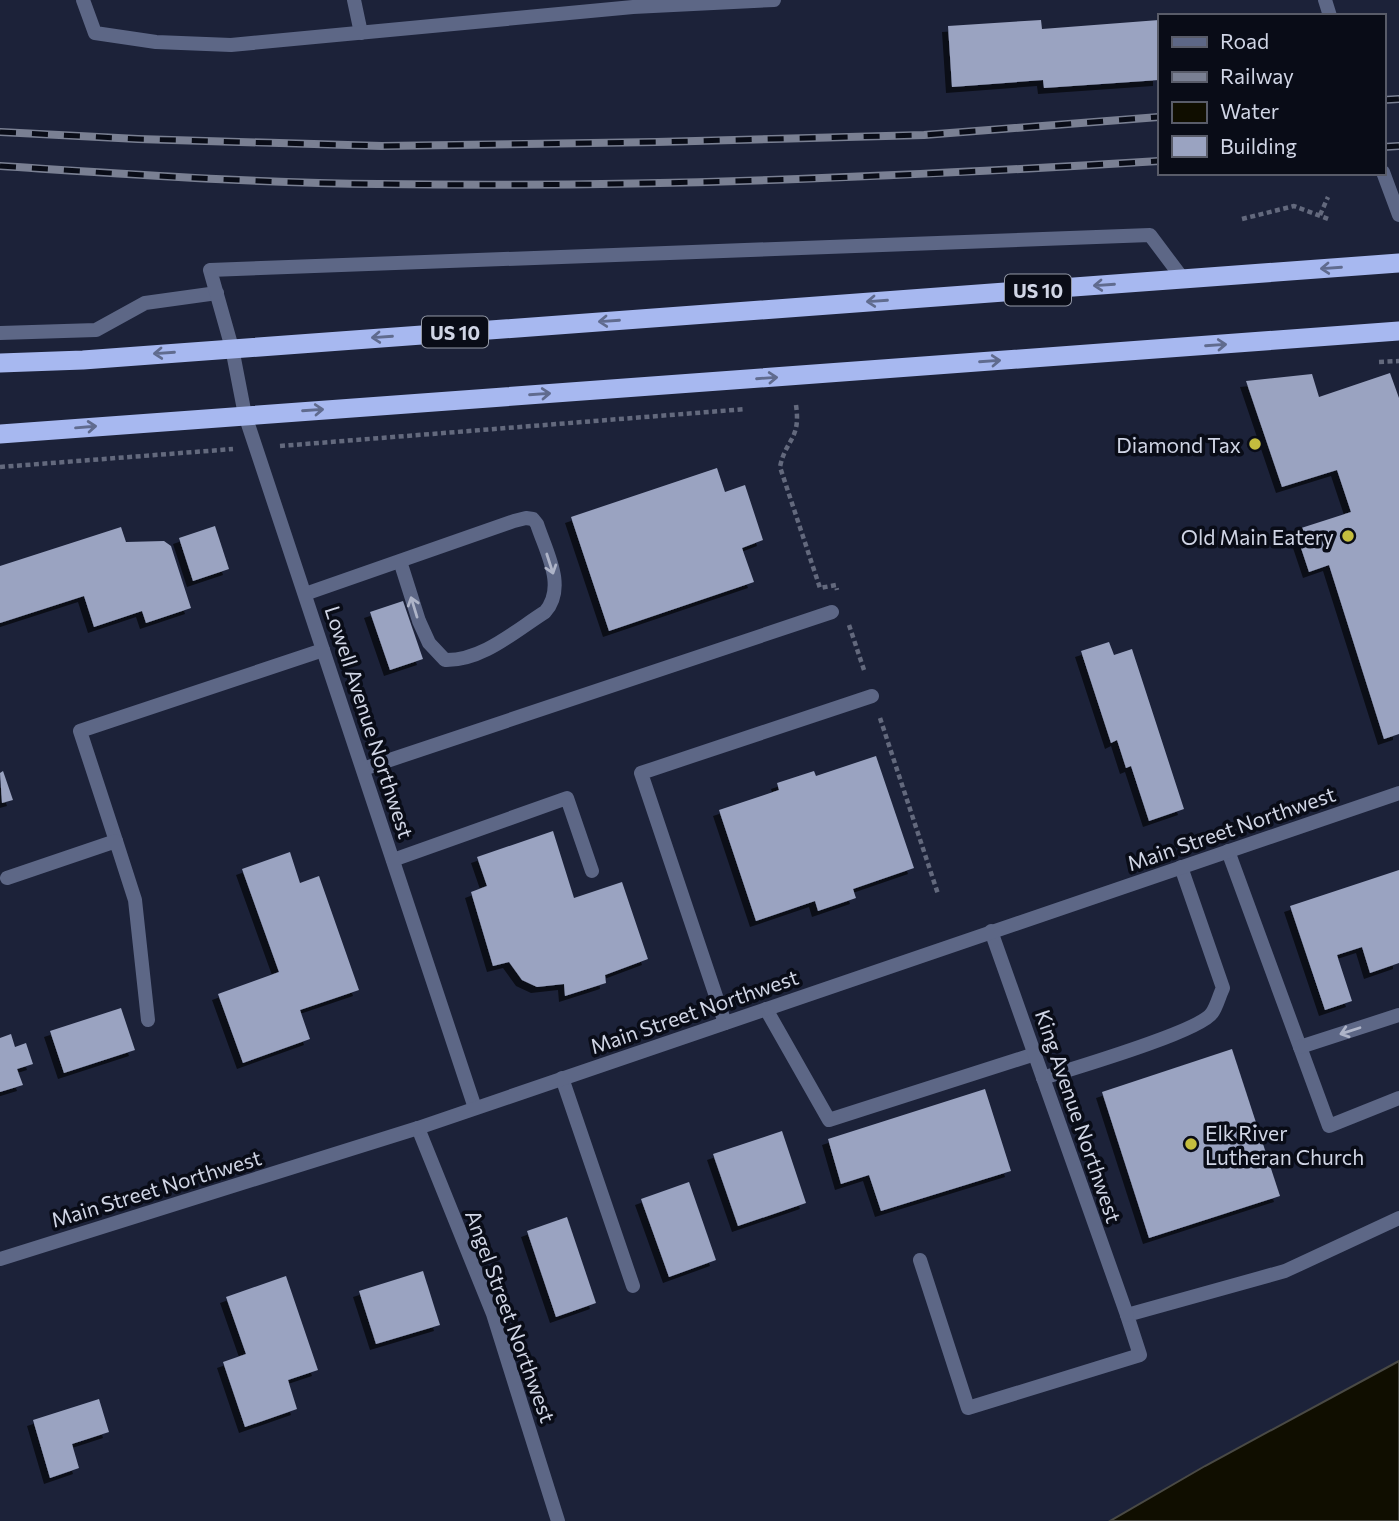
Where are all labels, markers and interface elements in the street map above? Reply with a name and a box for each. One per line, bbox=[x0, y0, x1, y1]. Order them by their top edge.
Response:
legend bbox=[1158, 14, 1385, 175]
text: Road bbox=[1220, 28, 1269, 53]
text: Railway bbox=[1220, 63, 1294, 88]
text: Water bbox=[1220, 98, 1279, 123]
text: Building bbox=[1220, 133, 1297, 158]
one-way arrow bbox=[1320, 262, 1343, 275]
road number: US 10 bbox=[1005, 274, 1071, 306]
one-way arrow bbox=[1093, 279, 1116, 292]
one-way arrow bbox=[866, 295, 889, 308]
one-way arrow bbox=[598, 314, 621, 327]
road number: US 10 bbox=[422, 316, 488, 348]
one-way arrow bbox=[371, 331, 394, 344]
one-way arrow bbox=[1205, 338, 1228, 351]
one-way arrow bbox=[153, 347, 176, 360]
one-way arrow bbox=[978, 355, 1001, 368]
one-way arrow bbox=[755, 371, 777, 384]
one-way arrow bbox=[528, 387, 550, 400]
one-way arrow bbox=[301, 403, 324, 416]
one-way arrow bbox=[74, 420, 96, 433]
place label: Diamond Tax bbox=[1116, 432, 1241, 457]
marker: Diamond Tax bbox=[1247, 436, 1263, 452]
place label: Old Main Eatery bbox=[1181, 524, 1334, 549]
marker: Old Main Eatery bbox=[1340, 528, 1356, 544]
one-way arrow bbox=[544, 552, 557, 574]
one-way arrow bbox=[407, 596, 420, 618]
street label: Lowell Avenue Northwest bbox=[321, 602, 419, 842]
street label: Main Street Northwest bbox=[1124, 781, 1338, 875]
street label: Main Street Northwest bbox=[587, 964, 801, 1058]
street label: King Avenue Northwest bbox=[1031, 1006, 1127, 1226]
one-way arrow bbox=[1339, 1025, 1361, 1038]
place label: Elk River Lutheran Church bbox=[1205, 1120, 1364, 1169]
marker: Elk River Lutheran Church bbox=[1183, 1136, 1199, 1152]
street label: Main Street Northwest bbox=[48, 1144, 264, 1232]
street label: Angel Street Northwest bbox=[461, 1206, 561, 1426]

